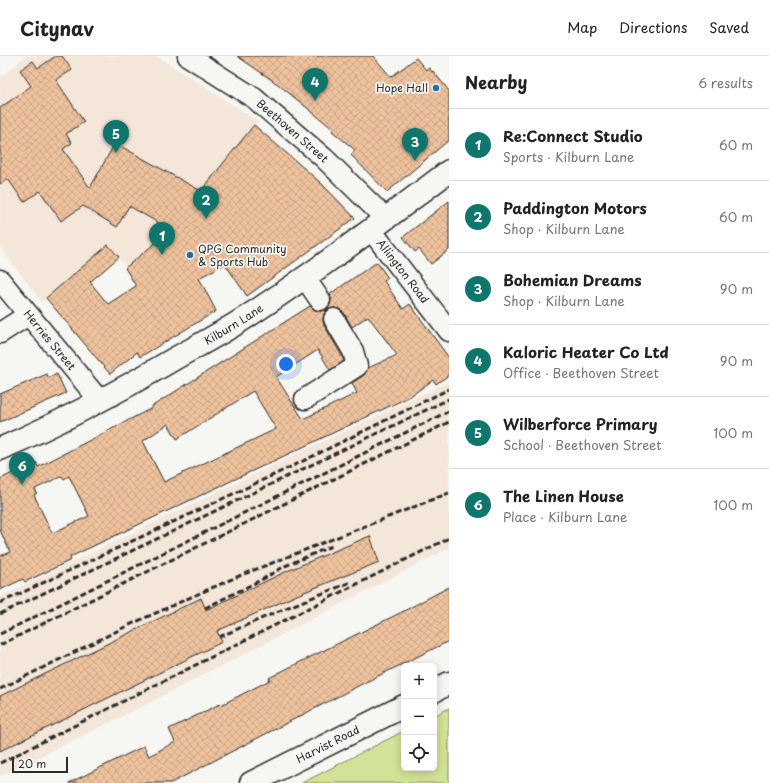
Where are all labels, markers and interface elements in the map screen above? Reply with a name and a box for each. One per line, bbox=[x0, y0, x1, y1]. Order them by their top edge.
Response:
text: Citynav bbox=[20, 14, 94, 42]
text: Map bbox=[567, 17, 597, 38]
text: Directions bbox=[619, 17, 687, 38]
text: Saved bbox=[709, 17, 749, 38]
pin: 4 bbox=[302, 68, 328, 101]
text: Nearby bbox=[465, 69, 527, 95]
text: 6 results bbox=[698, 73, 753, 92]
place label: Hope Hall bbox=[376, 79, 428, 96]
marker: Hope Hall bbox=[431, 83, 441, 93]
street label: Beethoven Street bbox=[253, 95, 333, 166]
pin: 5 bbox=[103, 120, 129, 153]
text: Re:Connect Studio bbox=[503, 124, 643, 147]
pin: 3 bbox=[402, 128, 428, 161]
text: 1 bbox=[475, 135, 481, 154]
text: 60 m bbox=[719, 135, 753, 154]
text: Sports · Kilburn Lane bbox=[503, 147, 634, 166]
pin: 2 bbox=[193, 186, 219, 219]
text: Paddington Motors bbox=[503, 196, 647, 219]
text: 2 bbox=[473, 207, 483, 226]
text: 60 m bbox=[719, 207, 753, 226]
text: Shop · Kilburn Lane bbox=[503, 219, 625, 238]
pin: 1 bbox=[149, 222, 175, 255]
street label: Allington Road bbox=[373, 235, 434, 307]
place label: QPG Community & Sports Hub bbox=[198, 240, 286, 270]
marker: QPG Community & Sports Hub bbox=[185, 250, 195, 260]
text: Bohemian Dreams bbox=[503, 268, 642, 291]
text: 3 bbox=[474, 279, 482, 298]
text: 90 m bbox=[720, 279, 753, 298]
text: Shop · Kilburn Lane bbox=[503, 291, 625, 310]
street label: Kilburn Lane bbox=[201, 299, 266, 349]
street label: Herries Street bbox=[20, 306, 81, 374]
text: Kaloric Heater Co Ltd bbox=[503, 340, 669, 363]
text: 4 bbox=[474, 351, 482, 370]
text: 90 m bbox=[720, 351, 753, 370]
your location bbox=[276, 354, 296, 374]
text: Office · Beethoven Street bbox=[503, 363, 659, 382]
text: Wilberforce Primary bbox=[503, 412, 657, 435]
text: 5 bbox=[474, 423, 482, 442]
text: 100 m bbox=[713, 423, 753, 442]
text: School · Beethoven Street bbox=[503, 435, 662, 454]
pin: 6 bbox=[9, 452, 35, 485]
text: The Linen House bbox=[503, 484, 624, 507]
text: 6 bbox=[473, 495, 483, 514]
text: 100 m bbox=[713, 495, 753, 514]
text: Place · Kilburn Lane bbox=[503, 507, 627, 526]
map controls bbox=[401, 663, 437, 771]
button: + bbox=[401, 663, 437, 699]
button: − bbox=[401, 699, 437, 735]
street label: Harvist Road bbox=[293, 721, 362, 767]
button: locate bbox=[401, 735, 437, 771]
scale bar bbox=[12, 755, 68, 774]
text: 20 m bbox=[18, 755, 46, 772]

